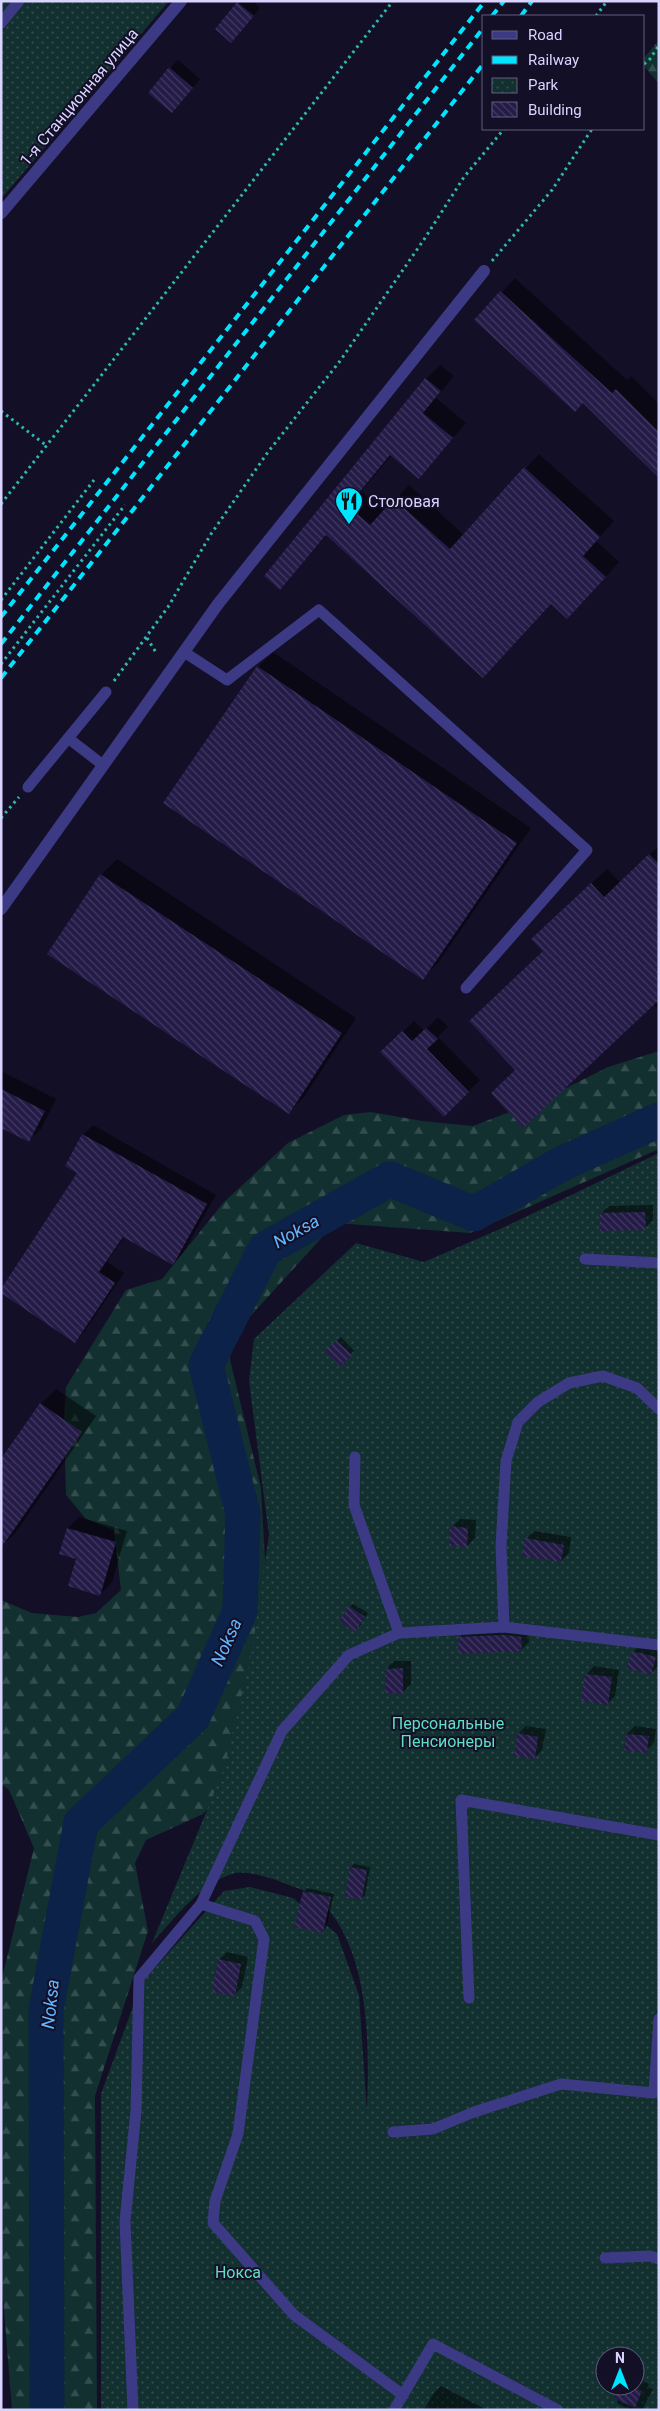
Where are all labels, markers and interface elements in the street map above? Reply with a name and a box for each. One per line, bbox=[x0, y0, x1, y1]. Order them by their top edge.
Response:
legend bbox=[482, 15, 645, 130]
street label: 1-я Станционная улица bbox=[16, 24, 142, 170]
text: Road bbox=[528, 26, 562, 44]
text: Railway bbox=[528, 51, 579, 69]
text: Park bbox=[528, 76, 559, 94]
text: Building bbox=[528, 101, 582, 119]
restaurant icon: Столовая bbox=[334, 486, 364, 525]
place label: Столовая bbox=[368, 492, 440, 511]
water label: Noksa bbox=[269, 1210, 323, 1252]
water label: Noksa bbox=[206, 1615, 246, 1669]
park label: Персональные Пенсионеры bbox=[392, 1714, 504, 1751]
water label: Noksa bbox=[37, 1978, 63, 2030]
park label: Нокса bbox=[215, 2263, 261, 2282]
north arrow bbox=[595, 2346, 645, 2396]
text: N bbox=[615, 2350, 625, 2366]

